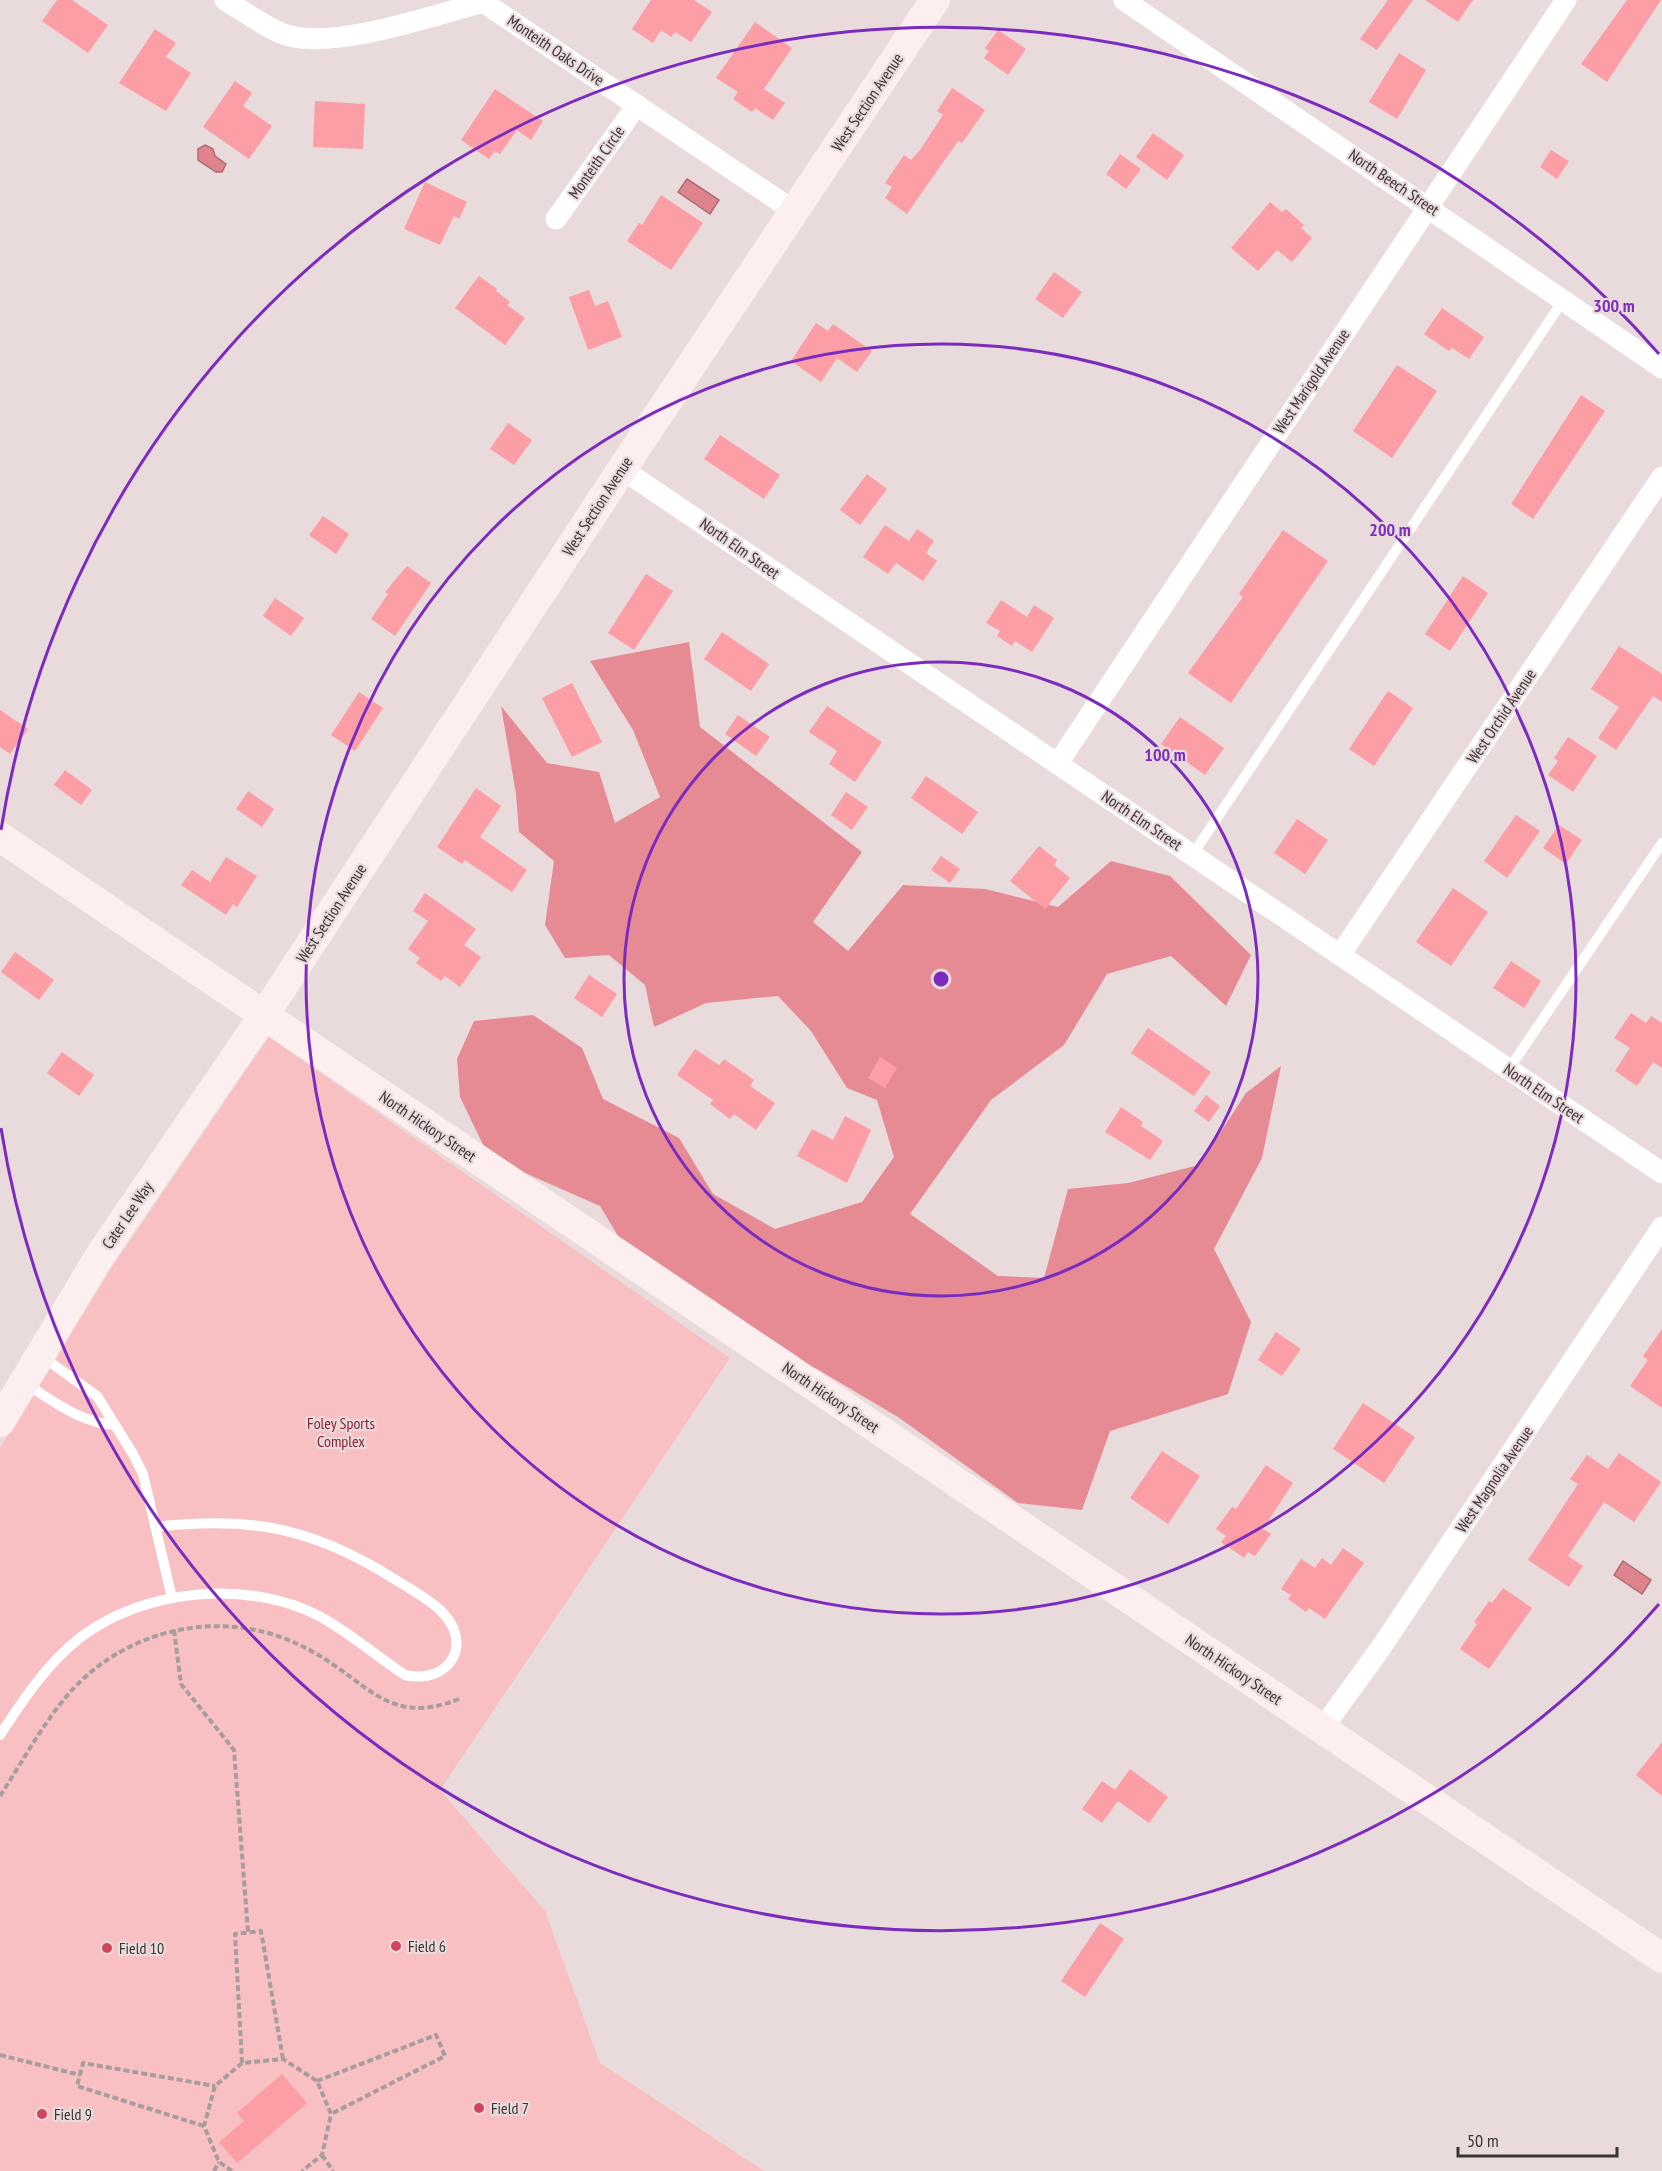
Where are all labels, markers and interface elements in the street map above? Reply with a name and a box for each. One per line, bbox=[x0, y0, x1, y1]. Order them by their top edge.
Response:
street label: Monteith Oaks Drive bbox=[504, 10, 608, 90]
street label: West Section Avenue bbox=[827, 49, 907, 155]
street label: Monteith Circle bbox=[564, 122, 628, 202]
street label: North Beech Street bbox=[1345, 144, 1444, 220]
text: 300 m bbox=[1593, 294, 1635, 317]
street label: West Marigold Avenue bbox=[1269, 325, 1353, 437]
street label: West Section Avenue bbox=[558, 453, 636, 559]
street label: North Elm Street bbox=[696, 513, 784, 583]
text: 200 m bbox=[1369, 518, 1411, 541]
street label: West Orchid Avenue bbox=[1462, 665, 1540, 767]
text: 100 m bbox=[1144, 743, 1186, 766]
street label: North Elm Street bbox=[1098, 786, 1186, 855]
street label: West Section Avenue bbox=[292, 860, 370, 966]
centre of rings bbox=[931, 969, 951, 989]
street label: North Elm Street bbox=[1500, 1059, 1588, 1128]
street label: North Hickory Street bbox=[376, 1086, 481, 1166]
street label: Cater Lee Way bbox=[97, 1178, 157, 1252]
street label: North Hickory Street bbox=[779, 1357, 884, 1437]
park label: Foley Sports Complex bbox=[307, 1413, 375, 1451]
street label: West Magnolia Avenue bbox=[1451, 1422, 1537, 1536]
street label: North Hickory Street bbox=[1182, 1629, 1287, 1709]
place label: Field 6 bbox=[408, 1936, 446, 1956]
place label: Field 10 bbox=[119, 1938, 164, 1958]
marker: Field 6 bbox=[389, 1939, 403, 1953]
marker: Field 10 bbox=[100, 1941, 114, 1955]
place label: Field 7 bbox=[491, 2098, 529, 2118]
marker: Field 7 bbox=[472, 2101, 486, 2115]
place label: Field 9 bbox=[54, 2104, 92, 2124]
marker: Field 9 bbox=[35, 2107, 49, 2121]
scale bar bbox=[1458, 2120, 1617, 2158]
text: 50 m bbox=[1467, 2129, 1499, 2152]

